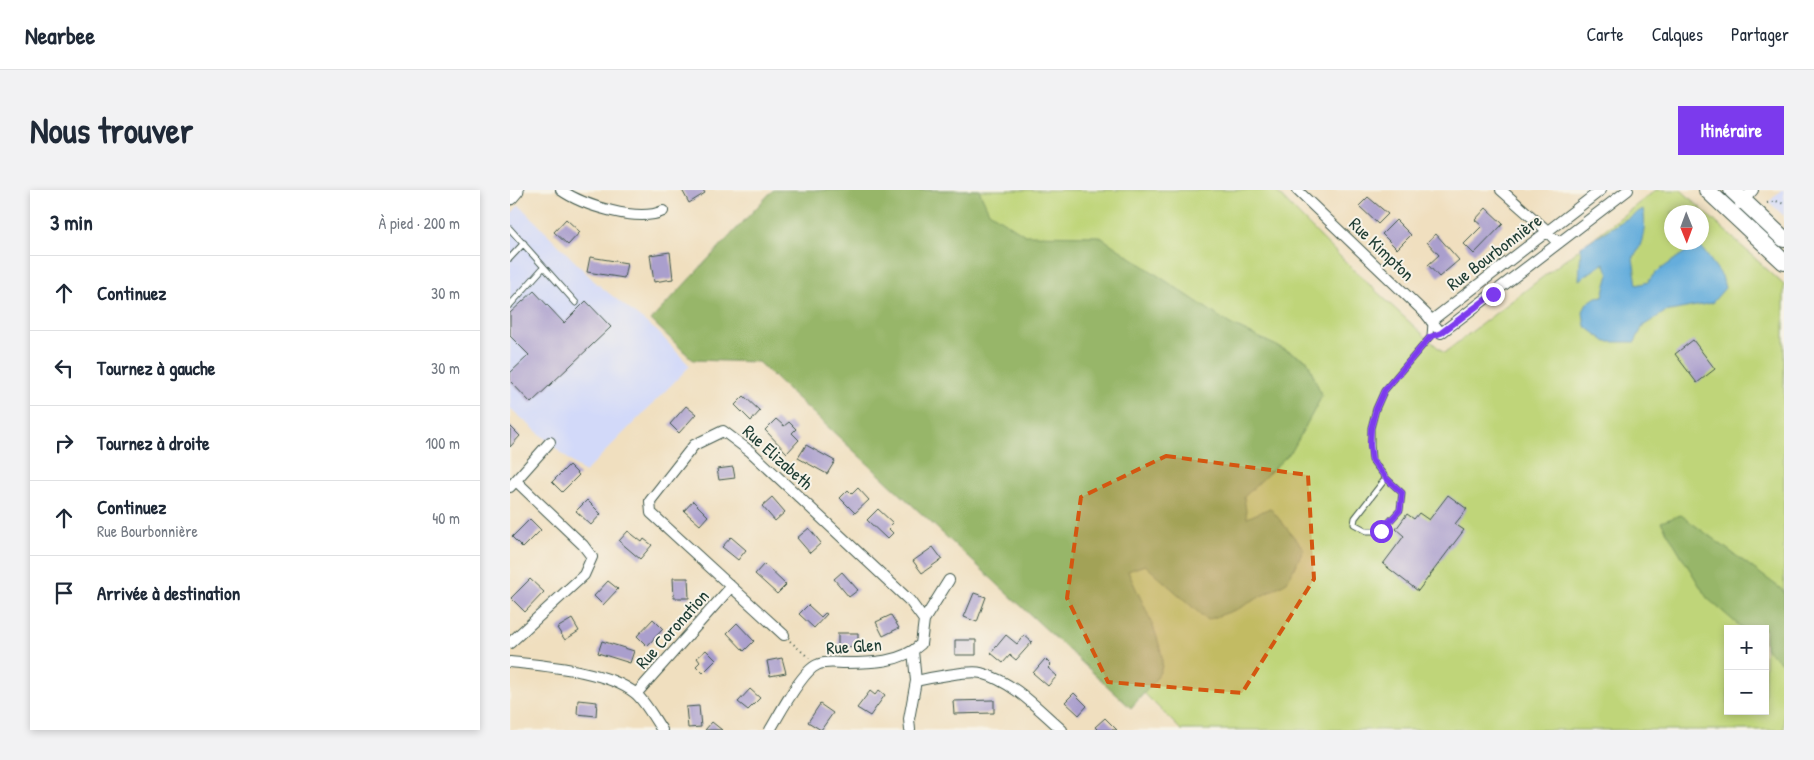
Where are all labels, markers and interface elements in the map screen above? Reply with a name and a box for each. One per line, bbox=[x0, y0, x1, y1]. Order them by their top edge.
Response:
text: Nearbee bbox=[25, 19, 95, 51]
text: Carte bbox=[1586, 22, 1624, 47]
text: Calques bbox=[1652, 22, 1703, 47]
text: Partager bbox=[1731, 22, 1789, 47]
button: Itinéraire bbox=[1678, 106, 1784, 155]
text: Nous trouver bbox=[30, 107, 193, 154]
north arrow bbox=[1664, 205, 1709, 250]
text: 3 min bbox=[50, 208, 93, 237]
street label: Rue Bourbonnière bbox=[1441, 208, 1547, 296]
text: À pied · 200 m bbox=[379, 212, 460, 234]
street label: Rue Kimpton bbox=[1344, 212, 1420, 286]
icon: ahead bbox=[50, 279, 78, 307]
text: Continuez bbox=[97, 280, 166, 306]
text: 30 m bbox=[431, 282, 460, 304]
route end bbox=[1482, 283, 1505, 306]
icon: left bbox=[50, 354, 78, 382]
text: Tournez à gauche bbox=[97, 355, 215, 381]
text: 30 m bbox=[431, 357, 460, 379]
street label: Rue Elizabeth bbox=[737, 419, 819, 496]
icon: right bbox=[50, 429, 78, 457]
text: Tournez à droite bbox=[97, 430, 210, 456]
text: 100 m bbox=[425, 432, 460, 454]
text: Continuez bbox=[97, 494, 166, 520]
icon: ahead bbox=[50, 504, 78, 532]
text: 40 m bbox=[432, 507, 460, 529]
text: Rue Bourbonnière bbox=[97, 520, 198, 542]
route start bbox=[1370, 520, 1393, 543]
icon: arrive bbox=[50, 579, 78, 607]
text: Arrivée à destination bbox=[97, 580, 240, 606]
street label: Rue Coronation bbox=[630, 584, 714, 674]
map controls bbox=[1724, 625, 1769, 715]
button: + bbox=[1724, 625, 1769, 670]
street label: Rue Glen bbox=[825, 632, 883, 660]
button: − bbox=[1724, 670, 1769, 715]

